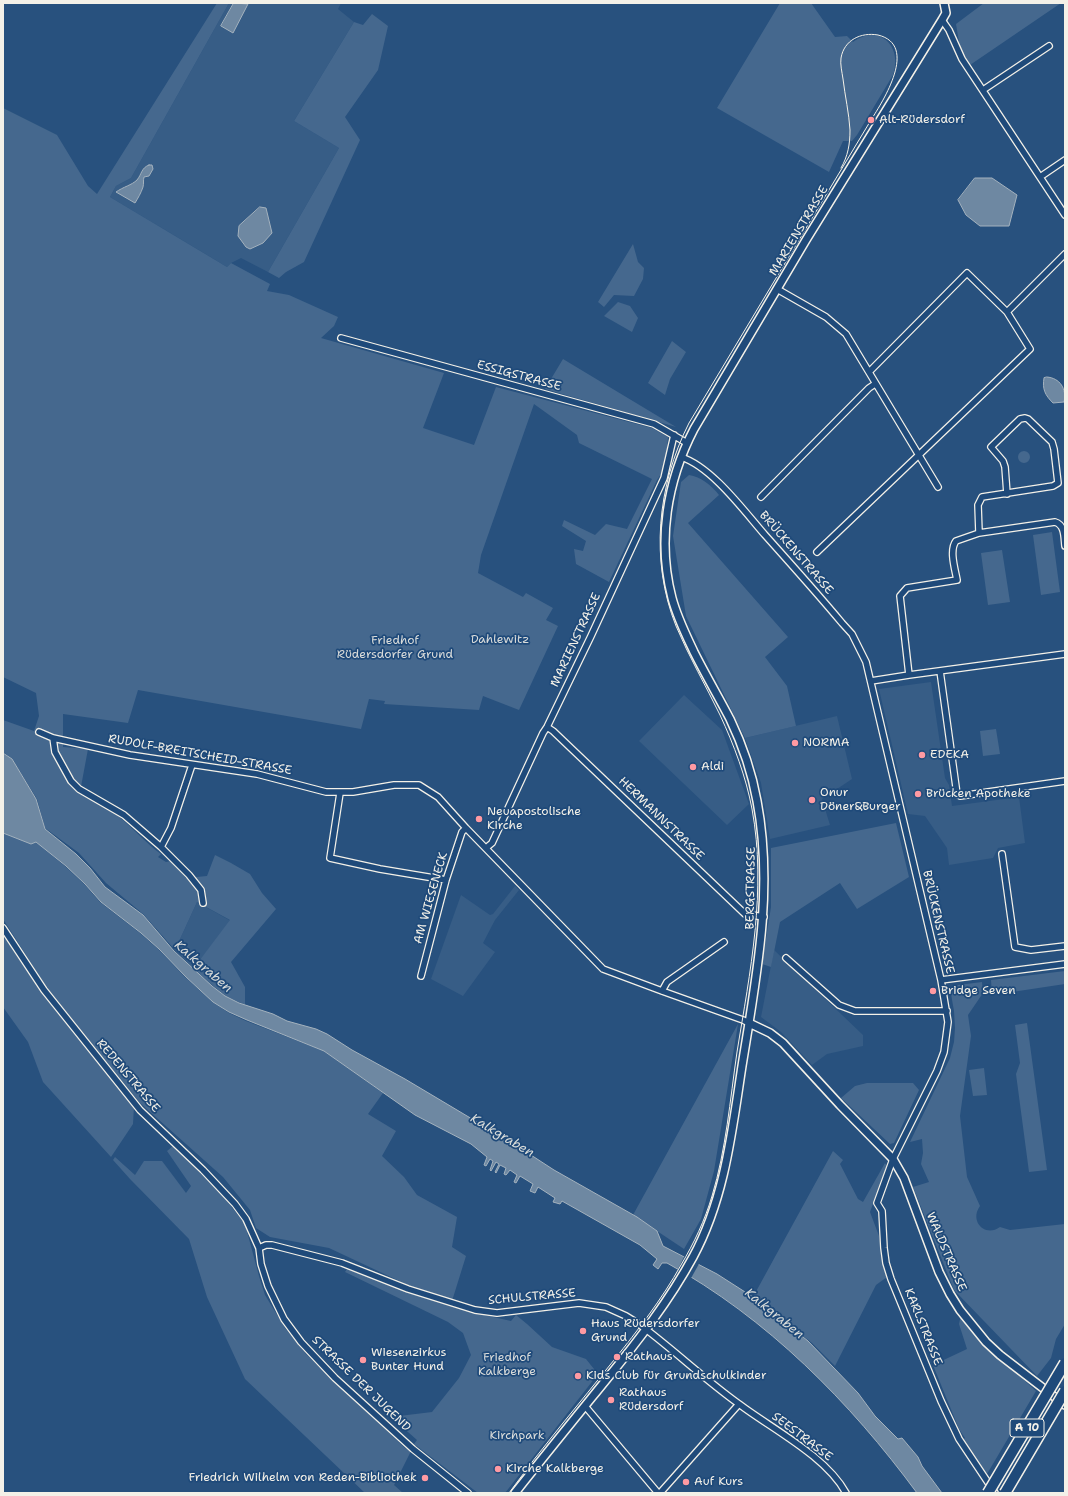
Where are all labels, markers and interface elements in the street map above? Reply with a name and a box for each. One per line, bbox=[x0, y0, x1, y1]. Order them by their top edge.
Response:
place label: Alt-Rüdersdorf bbox=[879, 113, 965, 127]
marker: Alt-Rüdersdorf bbox=[866, 115, 876, 125]
street label: MARIENSTRASSE bbox=[766, 183, 832, 279]
street label: ESSIGSTRASSE bbox=[475, 358, 563, 394]
street label: BRÜCKENSTRASSE bbox=[756, 508, 836, 598]
street label: MARIENSTRASSE bbox=[548, 590, 604, 690]
park label: Dahlewitz bbox=[471, 633, 529, 647]
park label: Friedhof Rüdersdorfer Grund bbox=[337, 634, 453, 662]
street label: RUDOLF-BREITSCHEID-STRASSE bbox=[107, 732, 293, 778]
place label: NORMA bbox=[803, 736, 849, 750]
marker: NORMA bbox=[790, 738, 800, 748]
place label: EDEKA bbox=[930, 748, 969, 762]
marker: EDEKA bbox=[917, 750, 927, 760]
place label: Aldi bbox=[701, 760, 724, 774]
marker: Aldi bbox=[688, 762, 698, 772]
street label: HERMANNSTRASSE bbox=[615, 774, 707, 864]
place label: Onur Döner&Burger bbox=[820, 786, 901, 814]
place label: Brücken Apotheke bbox=[926, 787, 1031, 801]
marker: Brücken Apotheke bbox=[913, 789, 923, 799]
marker: Onur Döner&Burger bbox=[807, 795, 817, 805]
place label: Neuapostolische Kirche bbox=[487, 805, 581, 833]
marker: Neuapostolische Kirche bbox=[474, 814, 484, 824]
street label: BERGSTRASSE bbox=[743, 846, 759, 930]
street label: AM WIESENECK bbox=[411, 850, 451, 946]
street label: BRÜCKENSTRASSE bbox=[919, 869, 957, 975]
water label: Kalkgraben bbox=[171, 938, 235, 996]
place label: Bridge Seven bbox=[941, 984, 1016, 998]
marker: Bridge Seven bbox=[928, 986, 938, 996]
street label: REDENSTRASSE bbox=[93, 1036, 163, 1116]
water label: Kalkgraben bbox=[467, 1111, 537, 1161]
street label: WALDSTRASSE bbox=[923, 1210, 969, 1294]
water label: Kalkgraben bbox=[741, 1285, 807, 1343]
street label: SCHULSTRASSE bbox=[488, 1286, 576, 1308]
street label: KARLSTRASSE bbox=[901, 1286, 945, 1368]
place label: Haus Rüdersdorfer Grund bbox=[591, 1317, 700, 1345]
marker: Haus Rüdersdorfer Grund bbox=[578, 1326, 588, 1336]
street label: STRASSE DER JUGEND bbox=[309, 1333, 413, 1435]
place label: Wiesenzirkus Bunter Hund bbox=[371, 1346, 446, 1374]
place label: Rathaus bbox=[625, 1350, 673, 1364]
park label: Friedhof Kalkberge bbox=[478, 1351, 536, 1379]
marker: Rathaus bbox=[612, 1352, 622, 1362]
marker: Wiesenzirkus Bunter Hund bbox=[358, 1355, 368, 1365]
place label: Kids Club für Grundschulkinder bbox=[586, 1369, 767, 1383]
marker: Kids Club für Grundschulkinder bbox=[573, 1371, 583, 1381]
place label: Rathaus Rüdersdorf bbox=[619, 1386, 683, 1414]
marker: Rathaus Rüdersdorf bbox=[606, 1395, 616, 1405]
street label: SEESTRASSE bbox=[769, 1410, 835, 1464]
road number: A 10 bbox=[1010, 1419, 1044, 1437]
park label: Kirchpark bbox=[489, 1429, 545, 1443]
place label: Kirche Kalkberge bbox=[506, 1462, 604, 1476]
marker: Kirche Kalkberge bbox=[493, 1464, 503, 1474]
place label: Friedrich Wilhelm von Reden-Bibliothek bbox=[189, 1471, 417, 1485]
marker: Friedrich Wilhelm von Reden-Bibliothek bbox=[420, 1473, 430, 1483]
place label: Auf Kurs bbox=[694, 1475, 743, 1489]
marker: Auf Kurs bbox=[681, 1477, 691, 1487]

